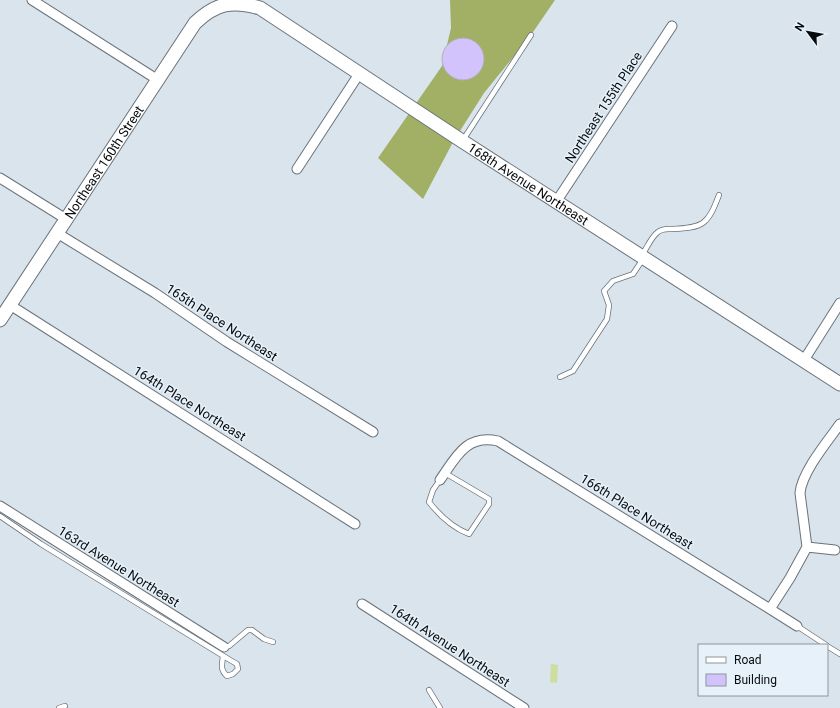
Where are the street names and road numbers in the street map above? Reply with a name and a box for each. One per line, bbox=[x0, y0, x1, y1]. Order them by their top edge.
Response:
street label: Northeast 155th Place bbox=[562, 49, 645, 166]
street label: Northeast 160th Street bbox=[62, 103, 147, 222]
street label: 168th Avenue Northeast bbox=[465, 140, 591, 228]
street label: 165th Place Northeast bbox=[163, 281, 280, 364]
street label: 164th Place Northeast bbox=[131, 363, 249, 444]
street label: 166th Place Northeast bbox=[578, 471, 696, 552]
street label: 163rd Avenue Northeast bbox=[55, 523, 182, 610]
street label: 164th Avenue Northeast bbox=[387, 601, 513, 690]

